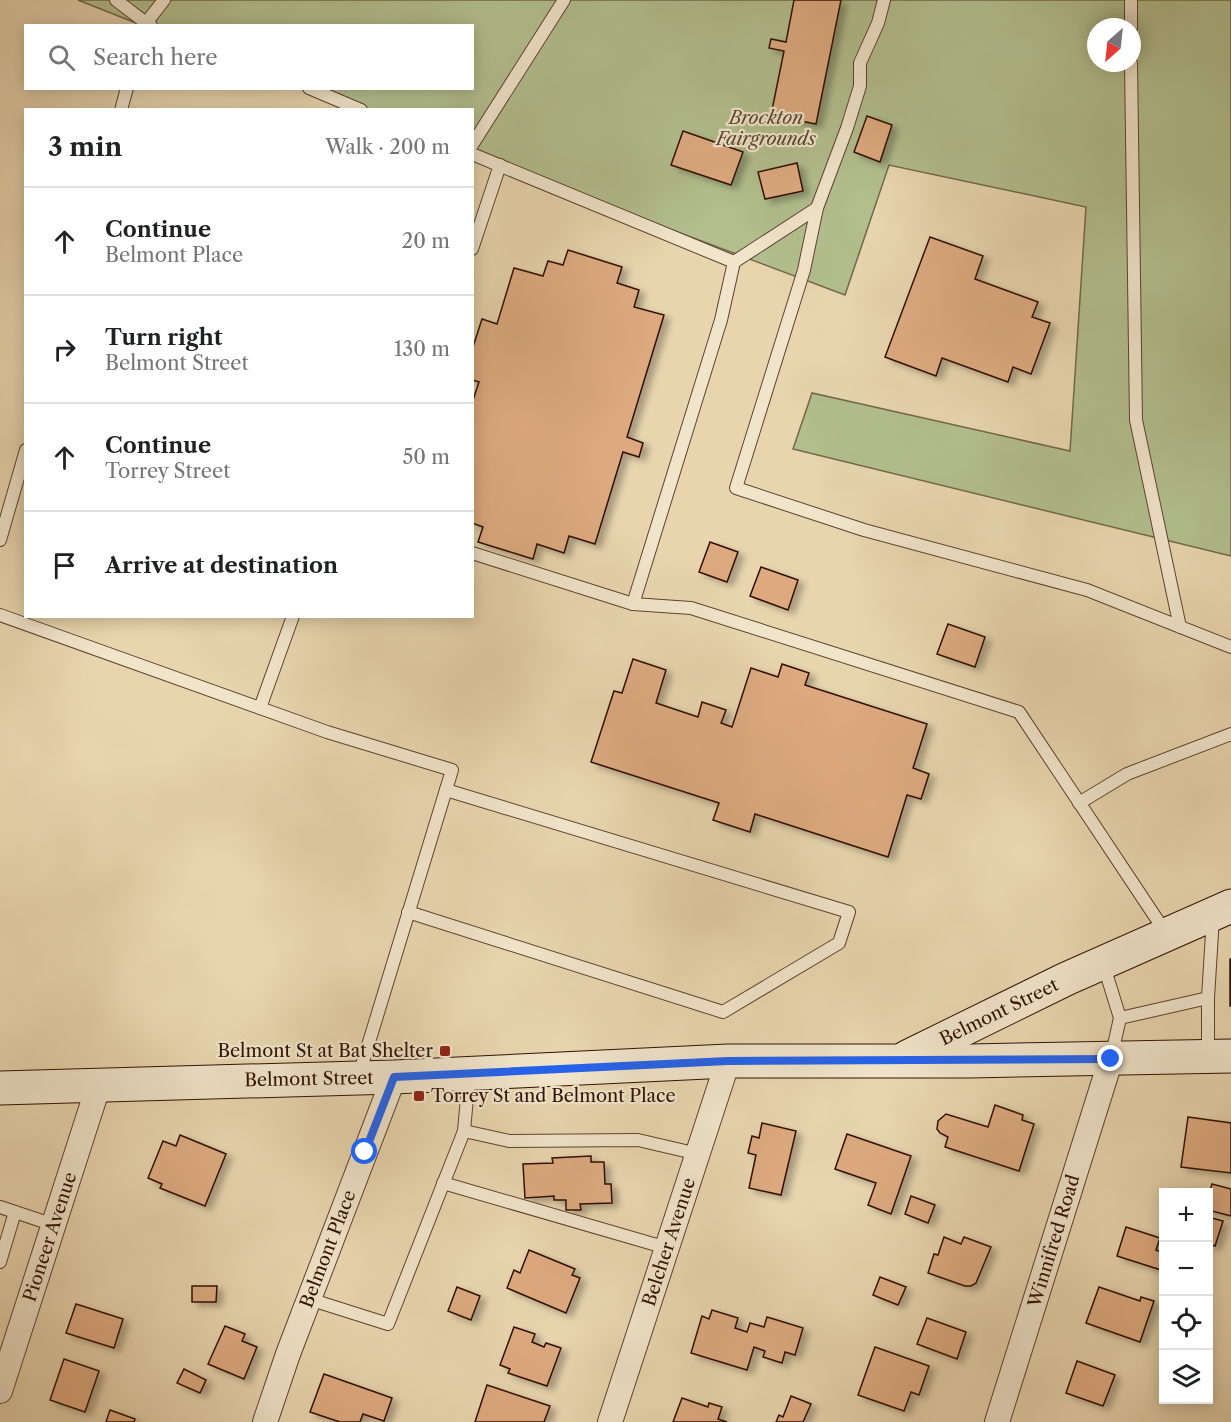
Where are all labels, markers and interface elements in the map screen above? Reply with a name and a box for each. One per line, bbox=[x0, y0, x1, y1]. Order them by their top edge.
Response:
north arrow bbox=[1087, 18, 1141, 72]
search box bbox=[24, 24, 474, 90]
icon: search bbox=[45, 41, 78, 74]
text: Search here bbox=[93, 44, 218, 71]
park label: Brockton Fairgrounds bbox=[714, 107, 816, 150]
text: 3 min bbox=[48, 131, 122, 163]
text: Walk · 200 m bbox=[325, 135, 450, 159]
text: Continue bbox=[105, 216, 211, 243]
icon: ahead bbox=[48, 225, 81, 258]
text: 20 m bbox=[402, 229, 450, 253]
text: Belmont Place bbox=[105, 243, 243, 267]
text: Turn right bbox=[105, 324, 223, 351]
icon: right bbox=[48, 333, 81, 366]
text: 130 m bbox=[394, 337, 450, 361]
text: Belmont Street bbox=[105, 351, 249, 375]
text: Continue bbox=[105, 432, 211, 459]
icon: ahead bbox=[48, 441, 81, 474]
text: 50 m bbox=[403, 445, 450, 469]
text: Torrey Street bbox=[105, 459, 230, 483]
icon: arrive bbox=[48, 549, 81, 582]
text: Arrive at destination bbox=[105, 552, 338, 579]
street label: Belmont Street bbox=[936, 974, 1062, 1050]
place label: Belmont St at Bat Shelter bbox=[217, 1040, 433, 1062]
marker: Belmont St at Bat Shelter bbox=[438, 1044, 452, 1058]
route end bbox=[1097, 1045, 1123, 1071]
street label: Belmont Street bbox=[244, 1067, 374, 1091]
place label: Torrey St and Belmont Place bbox=[431, 1085, 676, 1107]
marker: Torrey St and Belmont Place bbox=[412, 1089, 426, 1103]
route start bbox=[351, 1138, 377, 1164]
street label: Pioneer Avenue bbox=[19, 1169, 81, 1305]
street label: Winnifred Road bbox=[1023, 1172, 1085, 1311]
street label: Belcher Avenue bbox=[638, 1175, 700, 1309]
street label: Belmont Place bbox=[295, 1187, 361, 1311]
map controls bbox=[1159, 1188, 1213, 1404]
button: + bbox=[1159, 1188, 1213, 1242]
button: − bbox=[1159, 1242, 1213, 1296]
button: locate bbox=[1159, 1296, 1213, 1350]
button: layers bbox=[1159, 1350, 1213, 1404]

